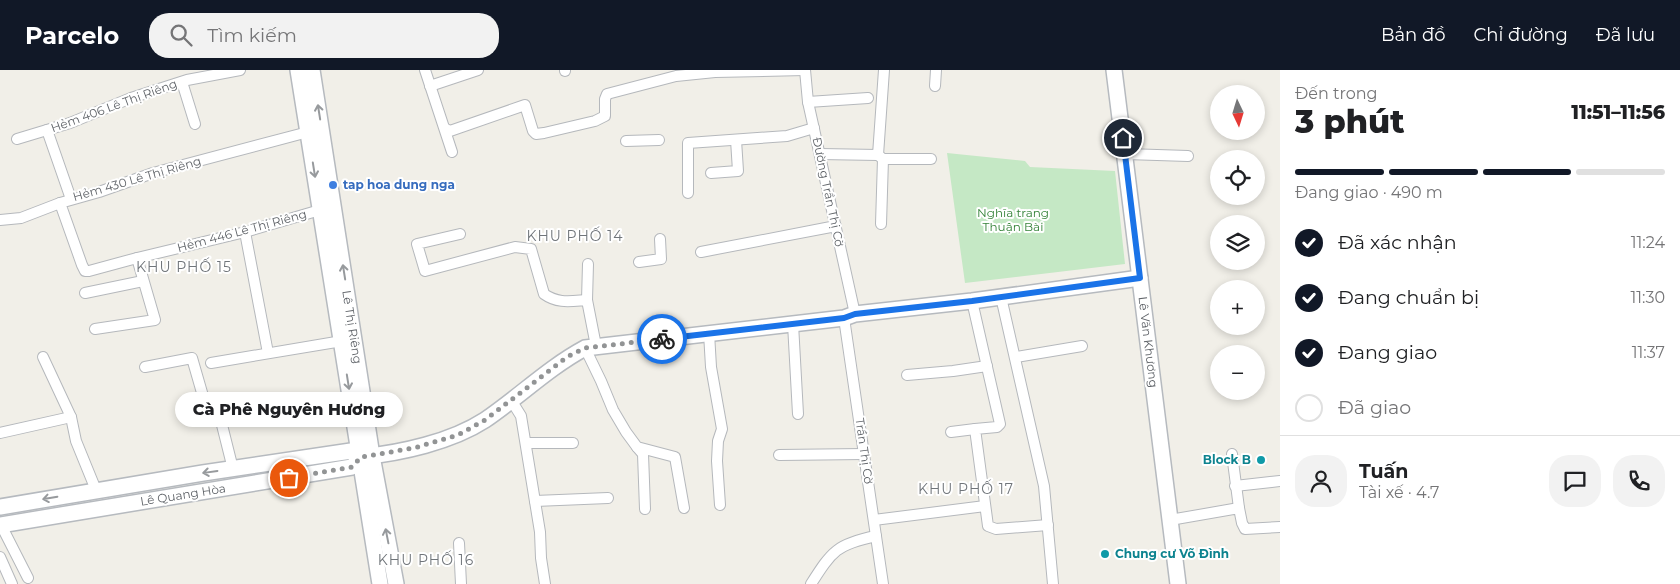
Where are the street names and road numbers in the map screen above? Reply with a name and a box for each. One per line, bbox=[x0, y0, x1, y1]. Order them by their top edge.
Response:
street label: Hẻm 406 Lê Thị Riêng bbox=[49, 76, 179, 135]
street label: Đường Trần Thị Cờ bbox=[810, 136, 847, 248]
street label: Hẻm 430 Lê Thị Riêng bbox=[71, 153, 203, 204]
street label: Hẻm 446 Lê Thị Riêng bbox=[175, 206, 308, 255]
street label: Lê Thị Riêng bbox=[339, 289, 366, 365]
street label: Lê Văn Khương bbox=[1135, 295, 1162, 388]
street label: Trần Thị Cờ bbox=[852, 417, 877, 485]
street label: Lê Quang Hòa bbox=[139, 480, 227, 509]

